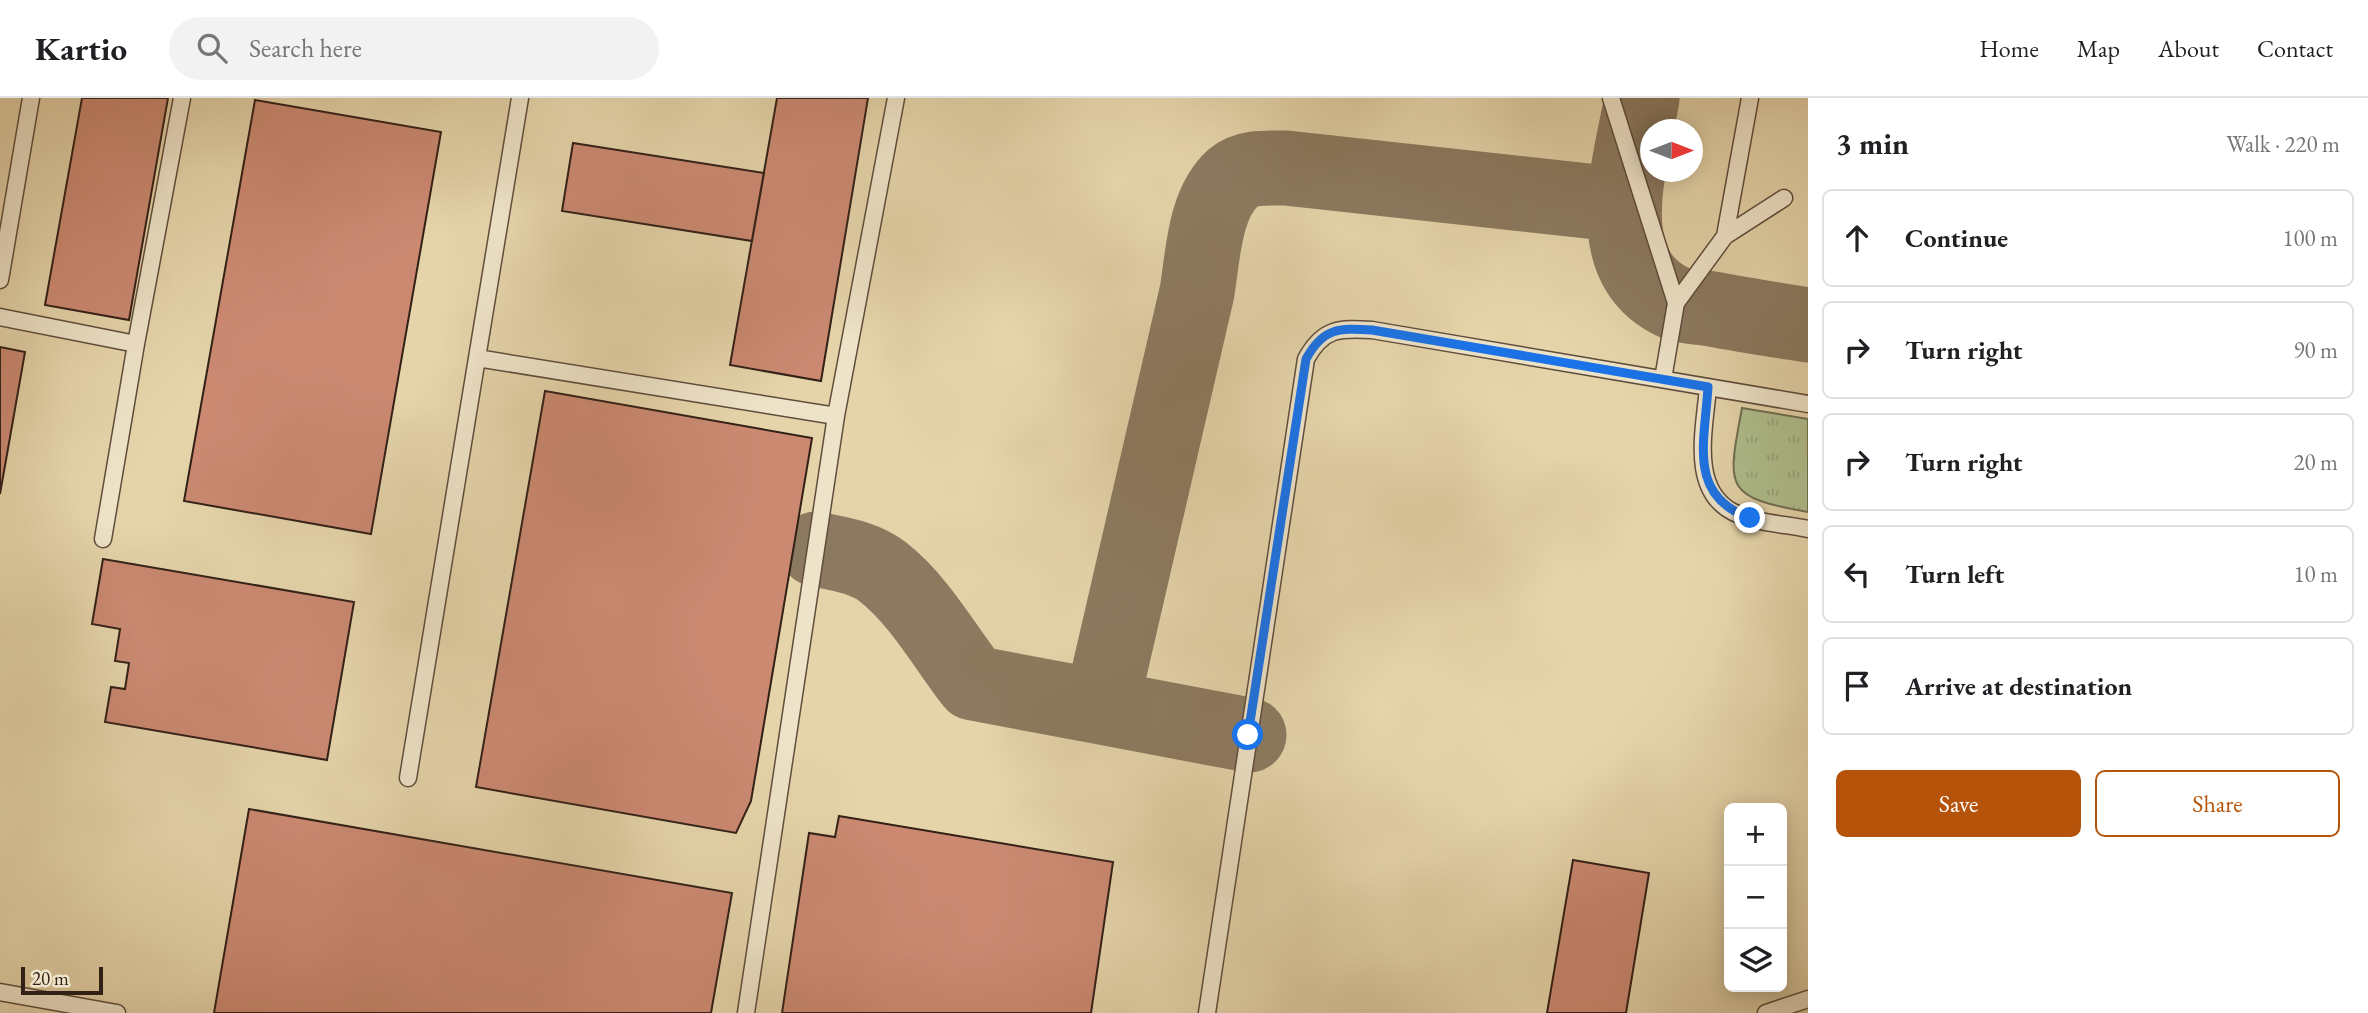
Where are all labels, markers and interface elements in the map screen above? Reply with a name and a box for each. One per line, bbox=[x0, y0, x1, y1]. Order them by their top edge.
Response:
search box bbox=[169, 17, 659, 80]
text: Kartio bbox=[35, 27, 127, 70]
icon: search bbox=[193, 29, 231, 67]
text: Search here bbox=[249, 31, 362, 65]
text: Home bbox=[1979, 33, 2039, 64]
text: Map bbox=[2077, 33, 2120, 64]
text: About bbox=[2158, 33, 2219, 64]
text: Contact bbox=[2257, 33, 2333, 64]
north arrow bbox=[1640, 119, 1703, 182]
text: 3 min bbox=[1836, 124, 1909, 163]
text: Walk · 220 m bbox=[2226, 129, 2340, 159]
icon: ahead bbox=[1838, 219, 1876, 257]
text: Continue bbox=[1905, 221, 2008, 255]
text: 100 m bbox=[2282, 223, 2338, 253]
icon: right bbox=[1838, 331, 1876, 369]
text: Turn right bbox=[1905, 333, 2023, 367]
text: 90 m bbox=[2293, 335, 2338, 365]
icon: right bbox=[1838, 443, 1876, 481]
text: Turn right bbox=[1905, 445, 2023, 479]
text: 20 m bbox=[2293, 447, 2338, 477]
route end bbox=[1734, 502, 1765, 533]
icon: left bbox=[1838, 555, 1876, 593]
text: Turn left bbox=[1905, 557, 2004, 591]
text: 10 m bbox=[2293, 559, 2338, 589]
icon: arrive bbox=[1838, 667, 1876, 705]
text: Arrive at destination bbox=[1905, 669, 2132, 703]
route start bbox=[1232, 719, 1263, 750]
button: Save bbox=[1836, 770, 2081, 837]
button: Share bbox=[2095, 770, 2340, 837]
map controls bbox=[1724, 803, 1787, 992]
button: + bbox=[1724, 803, 1787, 866]
button: − bbox=[1724, 866, 1787, 929]
button: layers bbox=[1724, 929, 1787, 992]
scale bar bbox=[21, 964, 103, 996]
text: 20 m bbox=[32, 966, 69, 991]

